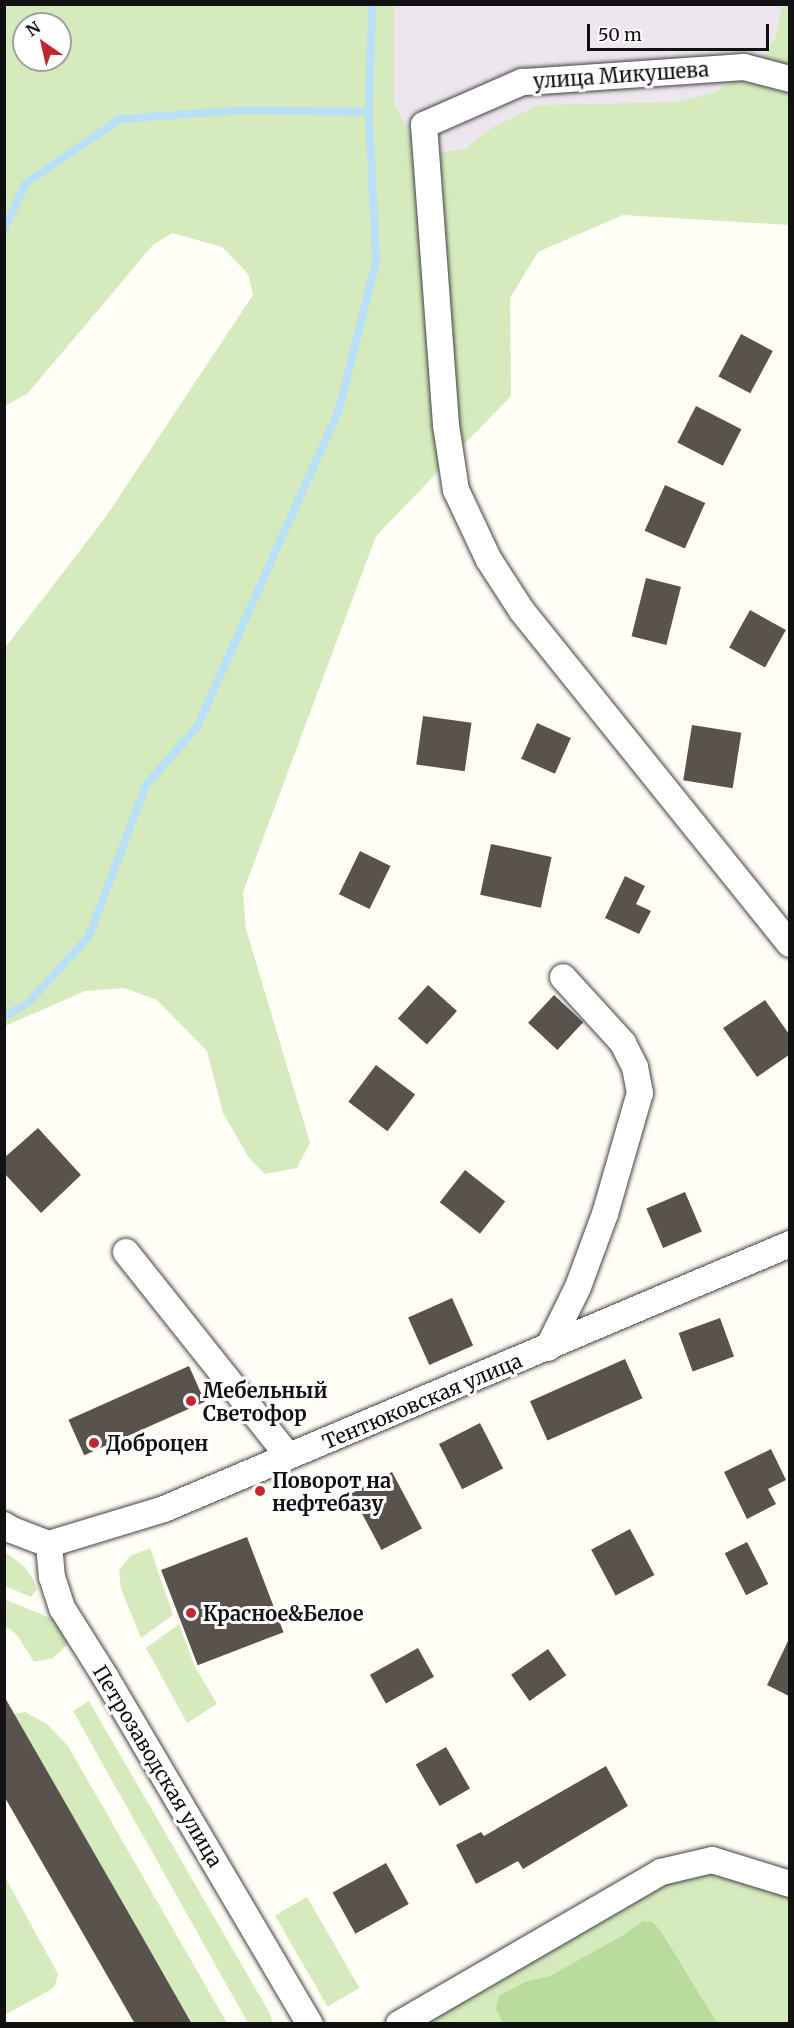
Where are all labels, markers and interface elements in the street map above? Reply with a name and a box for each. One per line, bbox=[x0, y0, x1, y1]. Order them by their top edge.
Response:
north arrow bbox=[12, 12, 72, 72]
scale bar bbox=[590, 12, 772, 50]
text: N bbox=[22, 17, 44, 41]
text: 50 m bbox=[598, 23, 642, 46]
street label: улица Микушева bbox=[532, 57, 710, 93]
street label: Тентюковская улица bbox=[319, 1348, 525, 1454]
place label: Мебельный Светофор bbox=[203, 1378, 328, 1425]
marker: Мебельный Светофор bbox=[184, 1394, 198, 1408]
place label: Доброцен bbox=[106, 1431, 208, 1455]
marker: Доброцен bbox=[87, 1436, 101, 1450]
place label: Поворот на нефтебазу bbox=[272, 1468, 391, 1515]
marker: Поворот на нефтебазу bbox=[253, 1484, 267, 1498]
place label: Красное&Белое bbox=[203, 1601, 364, 1625]
marker: Красное&Белое bbox=[184, 1606, 198, 1620]
street label: Петрозаводская улица bbox=[88, 1661, 228, 1871]

